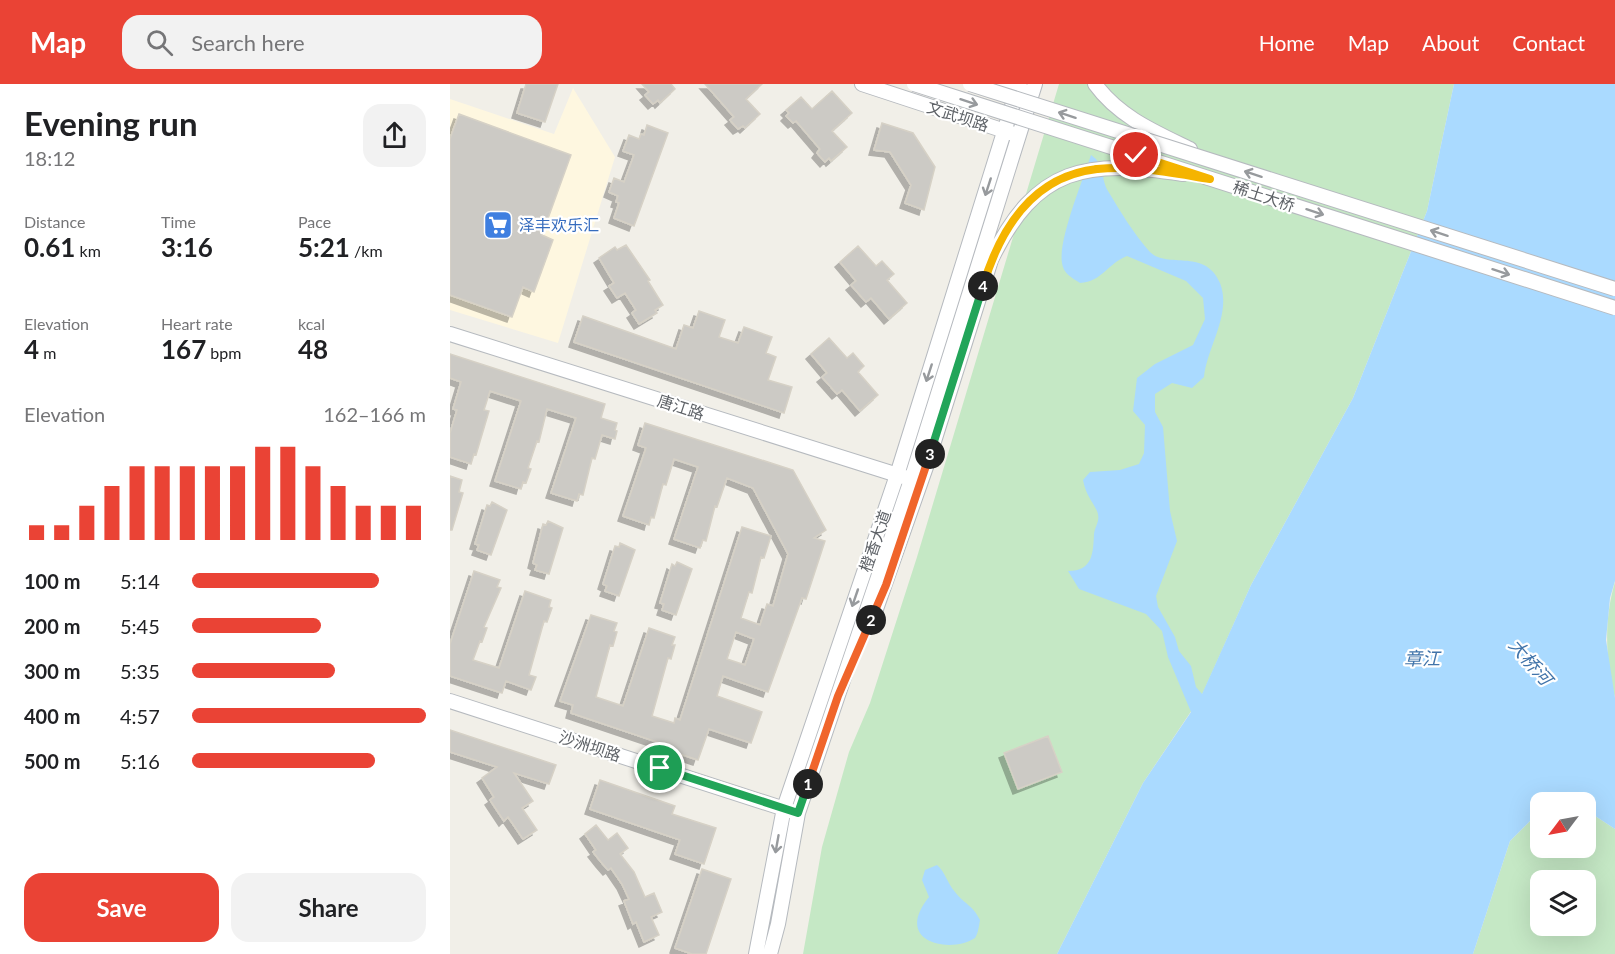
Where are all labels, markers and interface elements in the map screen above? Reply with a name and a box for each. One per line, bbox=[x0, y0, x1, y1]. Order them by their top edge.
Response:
search box bbox=[122, 15, 542, 69]
text: Map bbox=[30, 25, 86, 59]
icon: search bbox=[143, 26, 176, 59]
text: Search here bbox=[191, 29, 305, 56]
text: Home bbox=[1259, 30, 1315, 55]
text: Map bbox=[1348, 30, 1389, 55]
text: About bbox=[1422, 30, 1479, 55]
text: Contact bbox=[1512, 30, 1585, 55]
street label: 文武坝路 bbox=[925, 97, 992, 134]
one-way arrow bbox=[959, 97, 978, 108]
text: Evening run bbox=[24, 103, 198, 143]
button: share bbox=[363, 104, 426, 167]
one-way arrow bbox=[1058, 109, 1077, 120]
pin bbox=[1110, 129, 1161, 180]
icon: check bbox=[1119, 138, 1152, 171]
text: 18:12 bbox=[24, 146, 75, 170]
one-way arrow bbox=[1244, 168, 1263, 179]
one-way arrow bbox=[982, 177, 993, 196]
street label: 稀土大桥 bbox=[1231, 177, 1298, 214]
one-way arrow bbox=[1305, 208, 1324, 219]
supermarket icon: 泽丰欢乐汇 bbox=[482, 209, 514, 241]
text: Distance bbox=[24, 212, 85, 231]
text: Time bbox=[161, 212, 196, 231]
text: Pace bbox=[298, 212, 331, 231]
place label: 泽丰欢乐汇 bbox=[519, 215, 599, 234]
one-way arrow bbox=[1430, 227, 1449, 238]
text: 0.61 bbox=[24, 231, 75, 263]
text: 3:16 bbox=[161, 231, 213, 263]
text: 5:21 bbox=[298, 231, 350, 263]
text: km bbox=[75, 241, 101, 260]
text: /km bbox=[350, 241, 383, 260]
one-way arrow bbox=[1491, 267, 1510, 278]
pin: 4 bbox=[968, 271, 998, 301]
text: 4 bbox=[978, 276, 988, 295]
text: Elevation bbox=[24, 314, 89, 333]
text: Heart rate bbox=[161, 314, 233, 333]
text: kcal bbox=[298, 314, 325, 333]
text: 4 bbox=[24, 333, 39, 365]
text: 167 bbox=[161, 333, 206, 365]
text: 48 bbox=[298, 333, 328, 365]
text: m bbox=[39, 343, 56, 362]
text: bpm bbox=[206, 343, 241, 362]
one-way arrow bbox=[923, 363, 934, 382]
street label: 唐江路 bbox=[655, 390, 707, 423]
text: Elevation bbox=[24, 402, 105, 426]
text: 162–166 m bbox=[323, 402, 426, 426]
pin: 3 bbox=[915, 439, 945, 469]
text: 3 bbox=[925, 444, 935, 463]
street label: 橙香大道 bbox=[855, 507, 894, 574]
text: 100 m bbox=[24, 569, 80, 593]
text: 5:14 bbox=[120, 569, 160, 593]
one-way arrow bbox=[849, 588, 860, 607]
pin: 2 bbox=[856, 605, 886, 635]
text: 2 bbox=[866, 610, 876, 629]
text: 200 m bbox=[24, 614, 80, 638]
text: 5:45 bbox=[120, 614, 160, 638]
water label: 大桥河 bbox=[1505, 634, 1559, 691]
water label: 章江 bbox=[1404, 647, 1442, 669]
text: 300 m bbox=[24, 659, 80, 683]
text: 5:35 bbox=[120, 659, 160, 683]
text: 400 m bbox=[24, 704, 80, 728]
text: 4:57 bbox=[120, 704, 160, 728]
street label: 沙洲坝路 bbox=[557, 727, 624, 764]
pin bbox=[634, 742, 685, 793]
text: 500 m bbox=[24, 749, 80, 773]
text: 5:16 bbox=[120, 749, 160, 773]
icon: arrive bbox=[643, 751, 676, 784]
pin: 1 bbox=[793, 769, 823, 799]
text: 1 bbox=[803, 774, 813, 793]
north arrow bbox=[1530, 792, 1596, 858]
map controls bbox=[1530, 792, 1596, 936]
one-way arrow bbox=[771, 834, 782, 853]
button: layers bbox=[1530, 870, 1596, 936]
button: Save bbox=[24, 873, 219, 942]
button: Share bbox=[231, 873, 426, 942]

